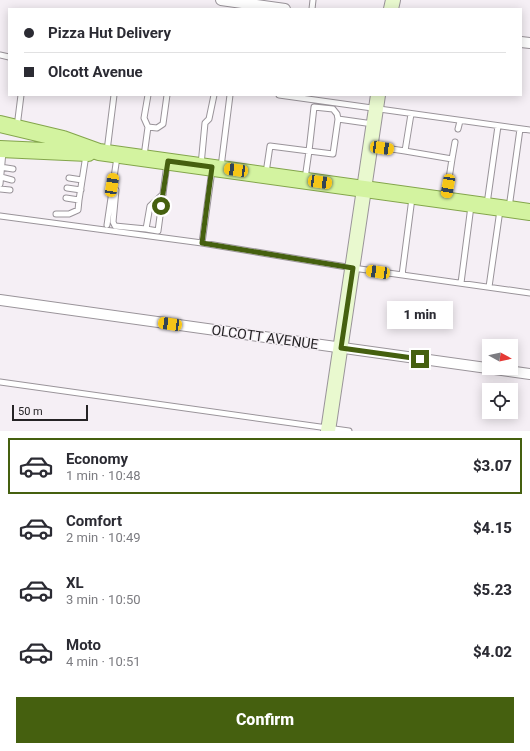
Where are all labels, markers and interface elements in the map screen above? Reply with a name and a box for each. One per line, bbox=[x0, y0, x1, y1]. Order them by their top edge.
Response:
text: Pizza Hut Delivery bbox=[48, 24, 171, 42]
text: Olcott Avenue bbox=[48, 63, 143, 81]
car bbox=[369, 140, 395, 156]
car bbox=[223, 162, 249, 178]
car bbox=[104, 172, 120, 198]
car bbox=[440, 173, 456, 199]
car bbox=[307, 174, 333, 190]
route start bbox=[152, 197, 170, 215]
car bbox=[365, 264, 391, 280]
callout: 1 min bbox=[387, 301, 453, 329]
text: 1 min bbox=[404, 307, 436, 322]
car bbox=[157, 316, 183, 332]
street label: OLCOTT AVENUE bbox=[211, 322, 319, 352]
north arrow bbox=[482, 339, 518, 375]
map controls bbox=[482, 339, 518, 419]
route end bbox=[411, 350, 429, 368]
button: locate bbox=[482, 383, 518, 419]
scale bar bbox=[12, 403, 88, 422]
text: 50 m bbox=[18, 405, 43, 418]
icon: car bbox=[18, 448, 54, 484]
text: Economy bbox=[66, 450, 128, 468]
text: $3.07 bbox=[473, 457, 512, 475]
text: 1 min · 10:48 bbox=[66, 468, 141, 483]
icon: car bbox=[18, 510, 54, 546]
text: Comfort bbox=[66, 512, 122, 530]
text: $4.15 bbox=[473, 519, 512, 537]
text: 2 min · 10:49 bbox=[66, 530, 141, 545]
icon: car bbox=[18, 572, 54, 608]
text: XL bbox=[66, 574, 84, 592]
text: $5.23 bbox=[473, 581, 512, 599]
text: 3 min · 10:50 bbox=[66, 592, 141, 607]
icon: car bbox=[18, 634, 54, 670]
text: Moto bbox=[66, 636, 101, 654]
text: $4.02 bbox=[473, 643, 512, 661]
text: 4 min · 10:51 bbox=[66, 654, 141, 669]
button: Confirm bbox=[16, 697, 514, 743]

